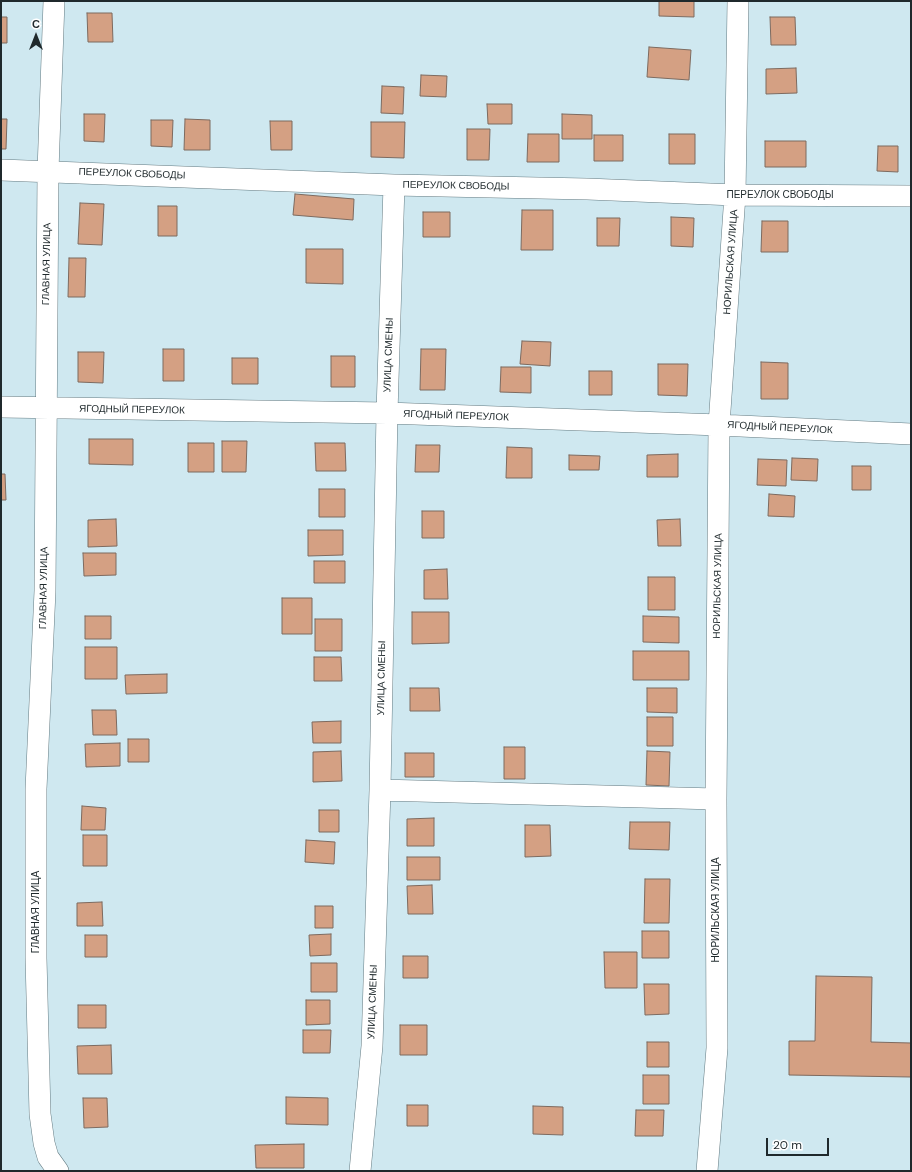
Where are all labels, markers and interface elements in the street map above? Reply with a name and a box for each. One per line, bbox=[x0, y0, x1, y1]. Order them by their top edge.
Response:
north arrow bbox=[16, 16, 56, 56]
text: С bbox=[32, 17, 40, 31]
street label: ПЕРЕУЛОК СВОБОДЫ bbox=[78, 166, 186, 182]
street label: ПЕРЕУЛОК СВОБОДЫ bbox=[402, 179, 510, 193]
street label: ПЕРЕУЛОК СВОБОДЫ bbox=[726, 189, 834, 201]
street label: НОРИЛЬСКАЯ УЛИЦА bbox=[721, 209, 741, 315]
street label: ГЛАВНАЯ УЛИЦА bbox=[40, 223, 54, 305]
street label: УЛИЦА СМЕНЫ bbox=[382, 317, 396, 393]
street label: ЯГОДНЫЙ ПЕРЕУЛОК bbox=[79, 403, 185, 417]
street label: ЯГОДНЫЙ ПЕРЕУЛОК bbox=[403, 408, 509, 424]
street label: ЯГОДНЫЙ ПЕРЕУЛОК bbox=[727, 419, 833, 437]
street label: НОРИЛЬСКАЯ УЛИЦА bbox=[711, 533, 725, 639]
street label: ГЛАВНАЯ УЛИЦА bbox=[37, 547, 51, 629]
street label: УЛИЦА СМЕНЫ bbox=[375, 641, 389, 715]
street label: НОРИЛЬСКАЯ УЛИЦА bbox=[710, 857, 722, 963]
street label: ГЛАВНАЯ УЛИЦА bbox=[30, 871, 42, 953]
street label: УЛИЦА СМЕНЫ bbox=[366, 964, 380, 1040]
scale bar bbox=[768, 1130, 831, 1156]
text: 20 m bbox=[773, 1137, 802, 1153]

